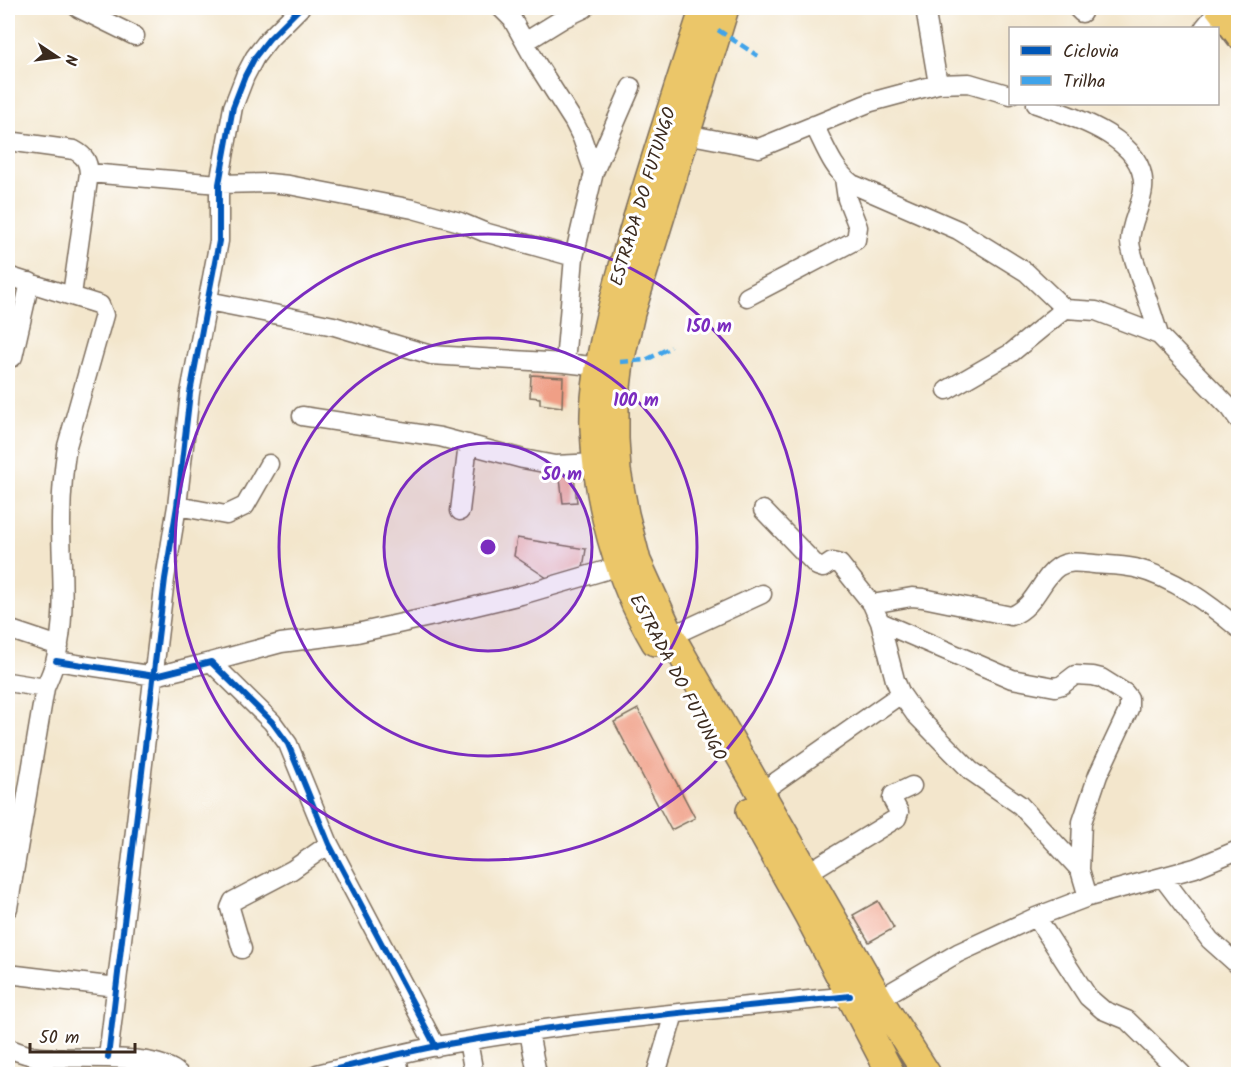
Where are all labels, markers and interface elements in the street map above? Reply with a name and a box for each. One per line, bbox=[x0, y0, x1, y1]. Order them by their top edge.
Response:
north arrow bbox=[27, 27, 87, 87]
legend bbox=[1009, 27, 1219, 105]
text: Ciclovia bbox=[1063, 38, 1119, 67]
text: N bbox=[57, 52, 83, 68]
text: Trilha bbox=[1063, 68, 1105, 97]
street label: ESTRADA DO FUTUNGO bbox=[603, 104, 685, 290]
text: 150 m bbox=[686, 313, 732, 342]
text: 100 m bbox=[613, 387, 659, 416]
text: 50 m bbox=[541, 461, 582, 490]
centre of rings bbox=[478, 537, 498, 557]
street label: ESTRADA DO FUTUNGO bbox=[621, 589, 733, 767]
scale bar bbox=[30, 1016, 135, 1054]
text: 50 m bbox=[39, 1024, 79, 1053]

